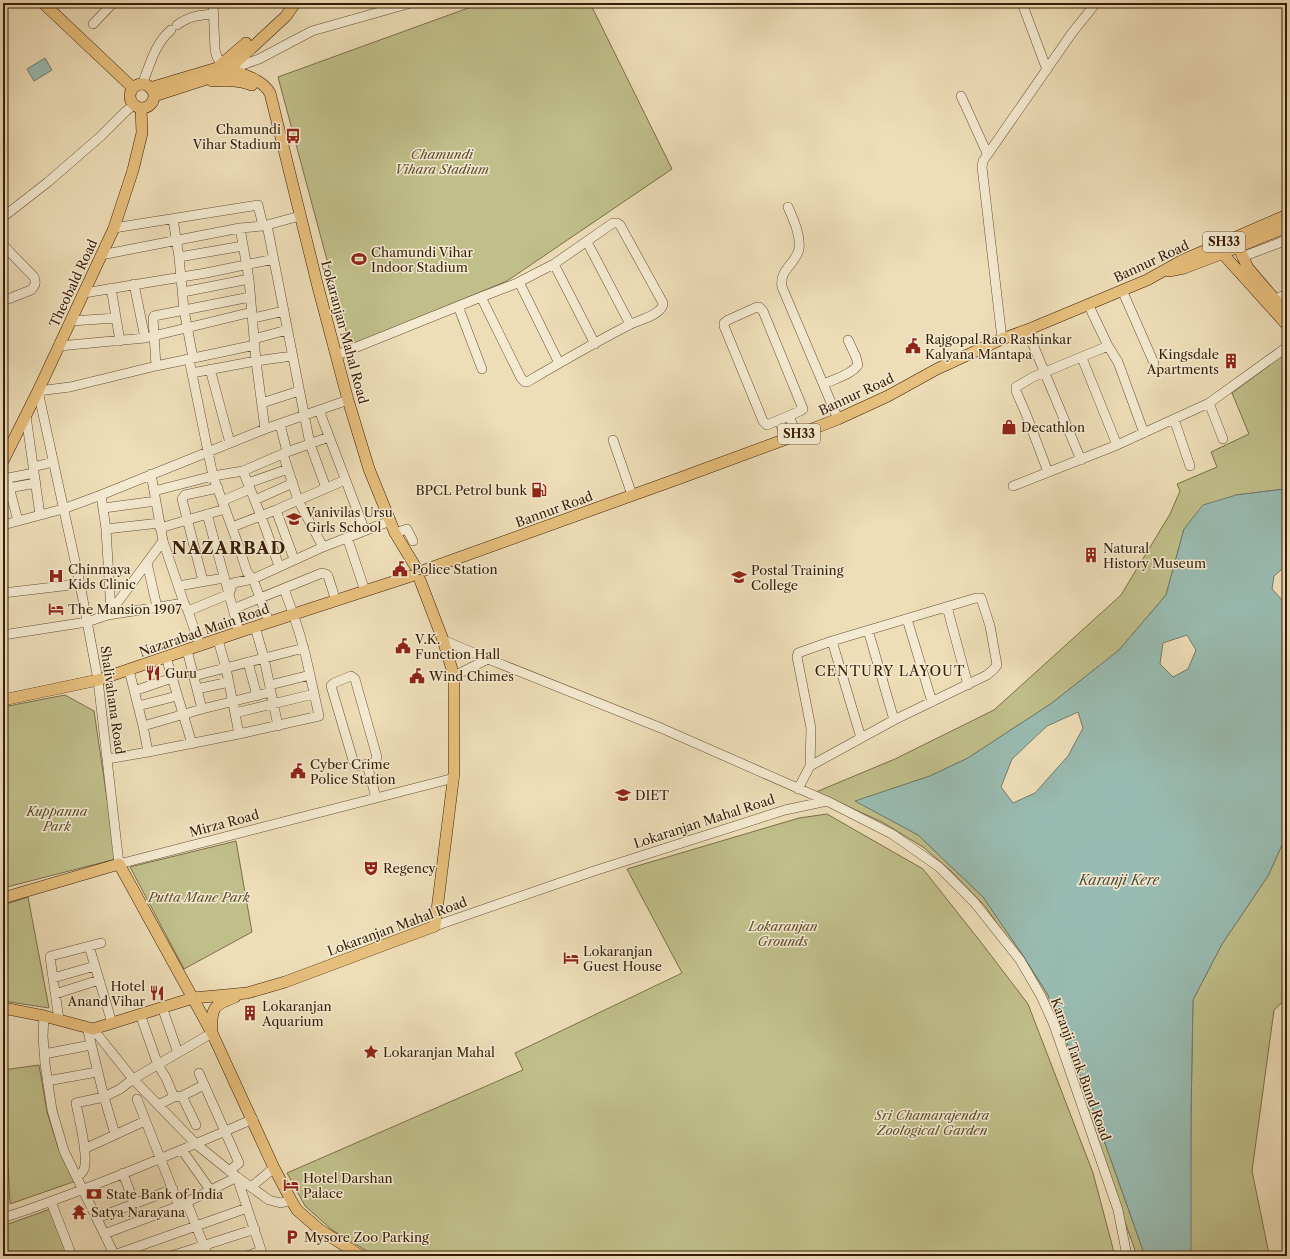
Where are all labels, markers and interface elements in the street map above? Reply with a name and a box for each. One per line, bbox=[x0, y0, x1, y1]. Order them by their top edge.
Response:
place label: Chamundi Vihar Stadium bbox=[192, 121, 281, 152]
bus stop icon: Chamundi Vihar Stadium bbox=[284, 127, 302, 145]
park label: Chamundi Vihara Stadium bbox=[395, 146, 489, 177]
road number: SH33 bbox=[1203, 232, 1245, 252]
street label: Theobald Road bbox=[46, 236, 100, 330]
street label: Bannur Road bbox=[1111, 237, 1191, 285]
place label: Chamundi Vihar Indoor Stadium bbox=[371, 244, 473, 275]
sports icon: Chamundi Vihar Indoor Stadium bbox=[350, 250, 368, 268]
street label: Lokaranjan Mahal Road bbox=[318, 259, 372, 405]
place label: Rajgopal Rao Rashinkar Kalyana Mantapa bbox=[925, 331, 1072, 362]
public building icon: Rajgopal Rao Rashinkar Kalyana Mantapa bbox=[904, 337, 922, 355]
place label: Kingsdale Apartments bbox=[1146, 346, 1219, 377]
building icon: Kingsdale Apartments bbox=[1222, 352, 1240, 370]
street label: Bannur Road bbox=[816, 370, 896, 418]
shop icon: Decathlon bbox=[1000, 418, 1018, 436]
place label: Decathlon bbox=[1021, 419, 1085, 435]
road number: SH33 bbox=[778, 424, 820, 444]
fuel station icon: BPCL Petrol bunk bbox=[530, 481, 548, 499]
place label: BPCL Petrol bunk bbox=[415, 482, 527, 498]
street label: Bannur Road bbox=[513, 488, 595, 530]
place label: Vanivilas Ursu Girls School bbox=[305, 504, 393, 535]
school or university icon: Vanivilas Ursu Girls School bbox=[285, 510, 303, 528]
district label: NAZARBAD bbox=[172, 538, 286, 558]
place label: Natural History Museum bbox=[1103, 540, 1206, 571]
building icon: Natural History Museum bbox=[1082, 546, 1100, 564]
public building icon: Police Station bbox=[391, 560, 409, 578]
place label: Chinmaya Kids Clinic bbox=[68, 561, 136, 592]
place label: Police Station bbox=[412, 561, 498, 577]
place label: Postal Training College bbox=[751, 562, 844, 593]
hospital icon: Chinmaya Kids Clinic bbox=[47, 567, 65, 585]
school or university icon: Postal Training College bbox=[730, 568, 748, 586]
hotel icon: The Mansion 1907 bbox=[47, 600, 65, 618]
street label: Nazarabad Main Road bbox=[137, 600, 271, 660]
place label: The Mansion 1907 bbox=[68, 601, 182, 617]
place label: V.K. Function Hall bbox=[414, 631, 500, 662]
public building icon: V.K. Function Hall bbox=[394, 637, 412, 655]
street label: Shalivahana Road bbox=[97, 645, 129, 755]
district label: CENTURY LAYOUT bbox=[815, 662, 965, 680]
restaurant icon: Guru bbox=[144, 664, 162, 682]
place label: Guru bbox=[165, 665, 197, 681]
public building icon: Wind Chimes bbox=[408, 667, 426, 685]
place label: Wind Chimes bbox=[428, 668, 514, 684]
place label: Cyber Crime Police Station bbox=[310, 756, 396, 787]
public building icon: Cyber Crime Police Station bbox=[289, 762, 307, 780]
school or university icon: DIET bbox=[614, 786, 632, 804]
place label: DIET bbox=[635, 787, 669, 803]
street label: Lokaranjan Mahal Road bbox=[631, 791, 777, 851]
park label: Kuppanna Park bbox=[26, 803, 88, 834]
street label: Mirza Road bbox=[187, 806, 261, 840]
theatre icon: Regency bbox=[362, 859, 380, 877]
place label: Regency bbox=[383, 860, 437, 876]
water label: Karanji Kere bbox=[1078, 871, 1160, 889]
park label: Putta Mane Park bbox=[147, 889, 250, 905]
street label: Lokaranjan Mahal Road bbox=[325, 893, 469, 959]
park label: Lokaranjan Grounds bbox=[747, 918, 818, 949]
place label: Lokaranjan Guest House bbox=[583, 943, 662, 974]
hotel icon: Lokaranjan Guest House bbox=[562, 949, 580, 967]
place label: Hotel Anand Vihar bbox=[67, 978, 146, 1009]
restaurant icon: Hotel Anand Vihar bbox=[148, 984, 166, 1002]
street label: Karanji Tank Bund Road bbox=[1048, 995, 1114, 1143]
place label: Lokaranjan Aquarium bbox=[261, 998, 332, 1029]
building icon: Lokaranjan Aquarium bbox=[241, 1004, 259, 1022]
place icon: Lokaranjan Mahal bbox=[362, 1043, 380, 1061]
place label: Lokaranjan Mahal bbox=[383, 1044, 495, 1060]
park label: Sri Chamarajendra Zoological Garden bbox=[874, 1107, 990, 1138]
place label: Hotel Darshan Palace bbox=[303, 1170, 393, 1201]
hotel icon: Hotel Darshan Palace bbox=[282, 1176, 300, 1194]
bank icon: State Bank of India bbox=[85, 1185, 103, 1203]
place label: State Bank of India bbox=[106, 1186, 223, 1202]
temple icon: Satya Narayana bbox=[70, 1203, 88, 1221]
place label: Satya Narayana bbox=[91, 1204, 185, 1220]
parking icon: Mysore Zoo Parking bbox=[283, 1228, 301, 1246]
place label: Mysore Zoo Parking bbox=[304, 1229, 429, 1245]

